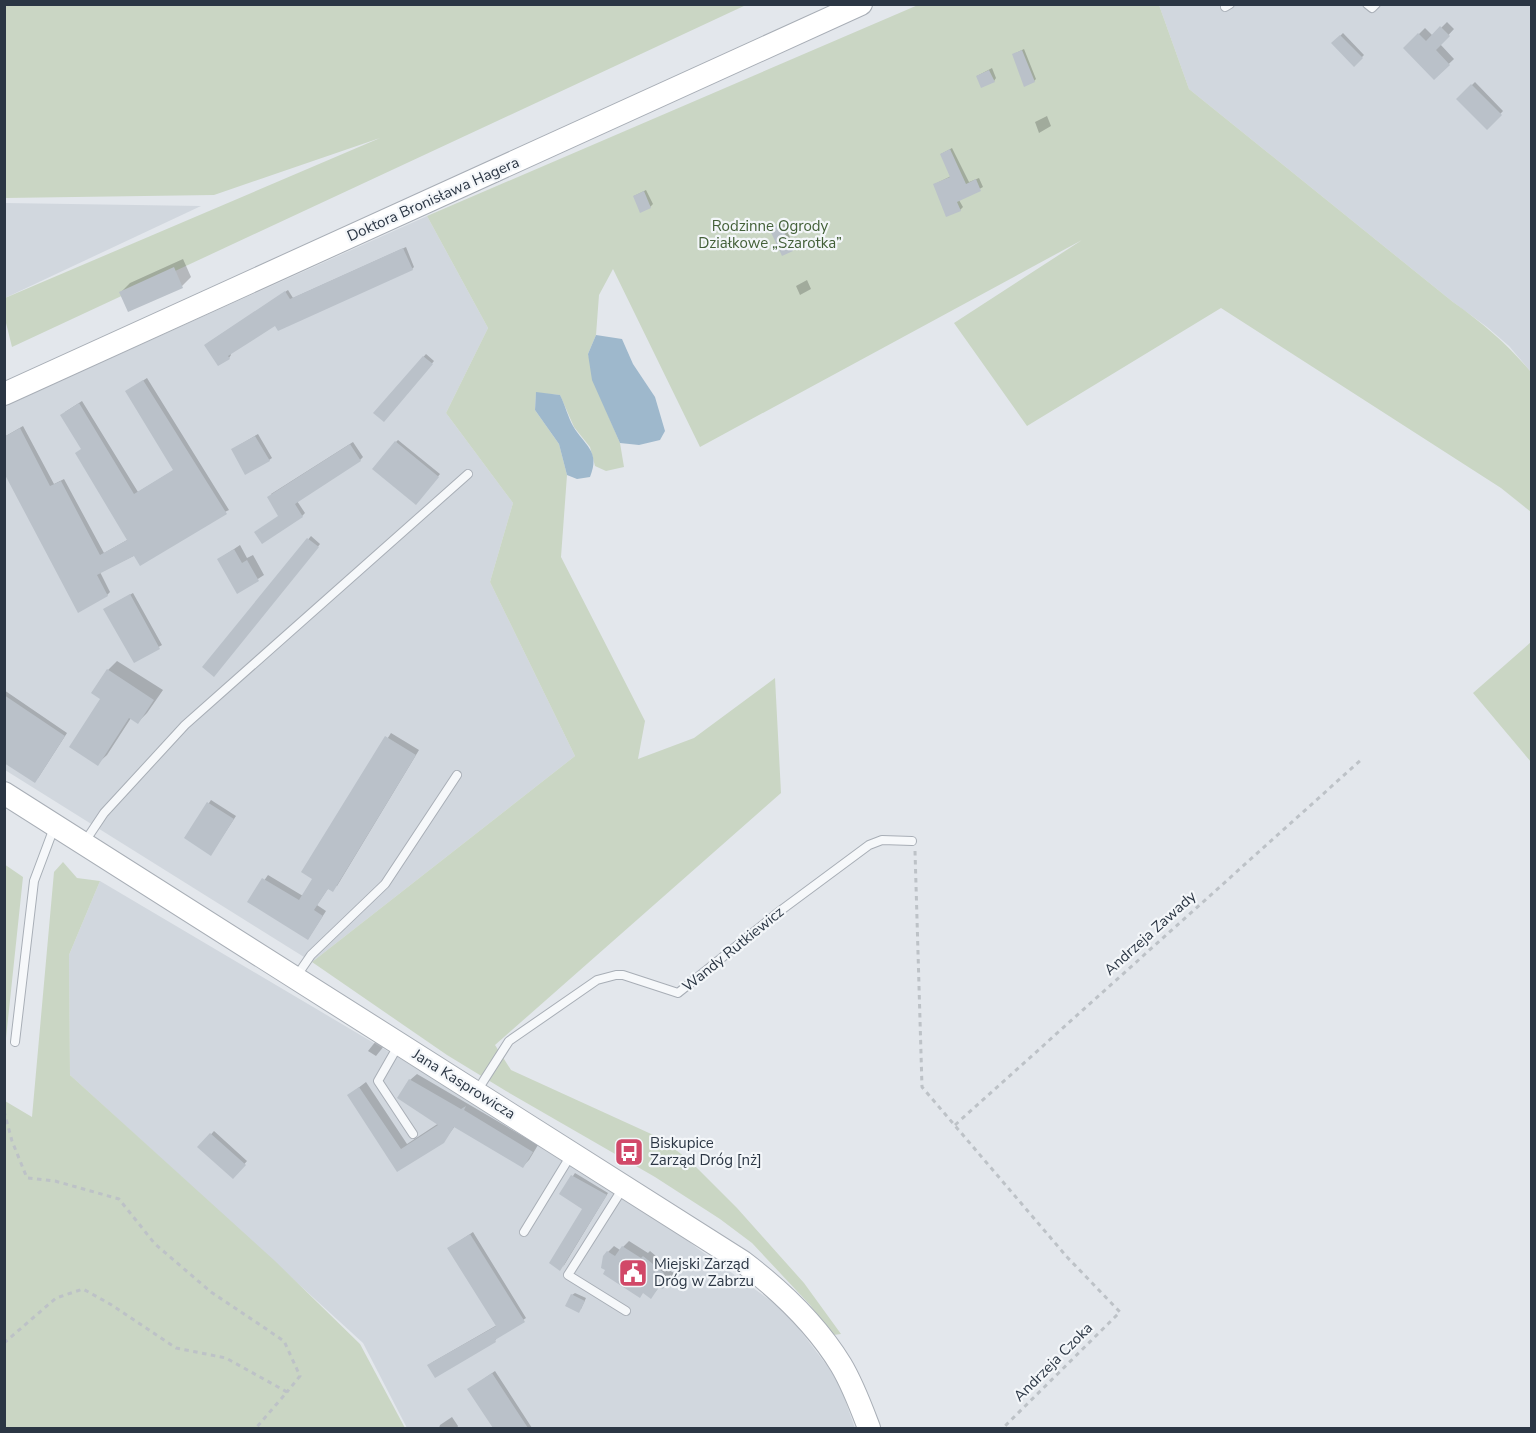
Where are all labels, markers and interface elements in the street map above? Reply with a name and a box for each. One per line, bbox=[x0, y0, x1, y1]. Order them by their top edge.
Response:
street label: Doktora Bronisława Hagera bbox=[344, 152, 522, 246]
park label: Rodzinne Ogrody Działkowe „Szarotka” bbox=[698, 216, 842, 253]
street label: Andrzeja Zawady bbox=[1100, 886, 1200, 980]
street label: Wandy Rutkiewicz bbox=[678, 902, 788, 996]
street label: Jana Kasprowicza bbox=[408, 1044, 519, 1124]
place label: Biskupice Zarząd Dróg [nż] bbox=[650, 1133, 762, 1170]
bus stop icon: Biskupice Zarząd Dróg [nż] bbox=[613, 1136, 645, 1168]
place label: Miejski Zarząd Dróg w Zabrzu bbox=[654, 1254, 754, 1291]
public building icon: Miejski Zarząd Dróg w Zabrzu bbox=[617, 1257, 649, 1289]
street label: Andrzeja Czoka bbox=[1009, 1318, 1097, 1406]

